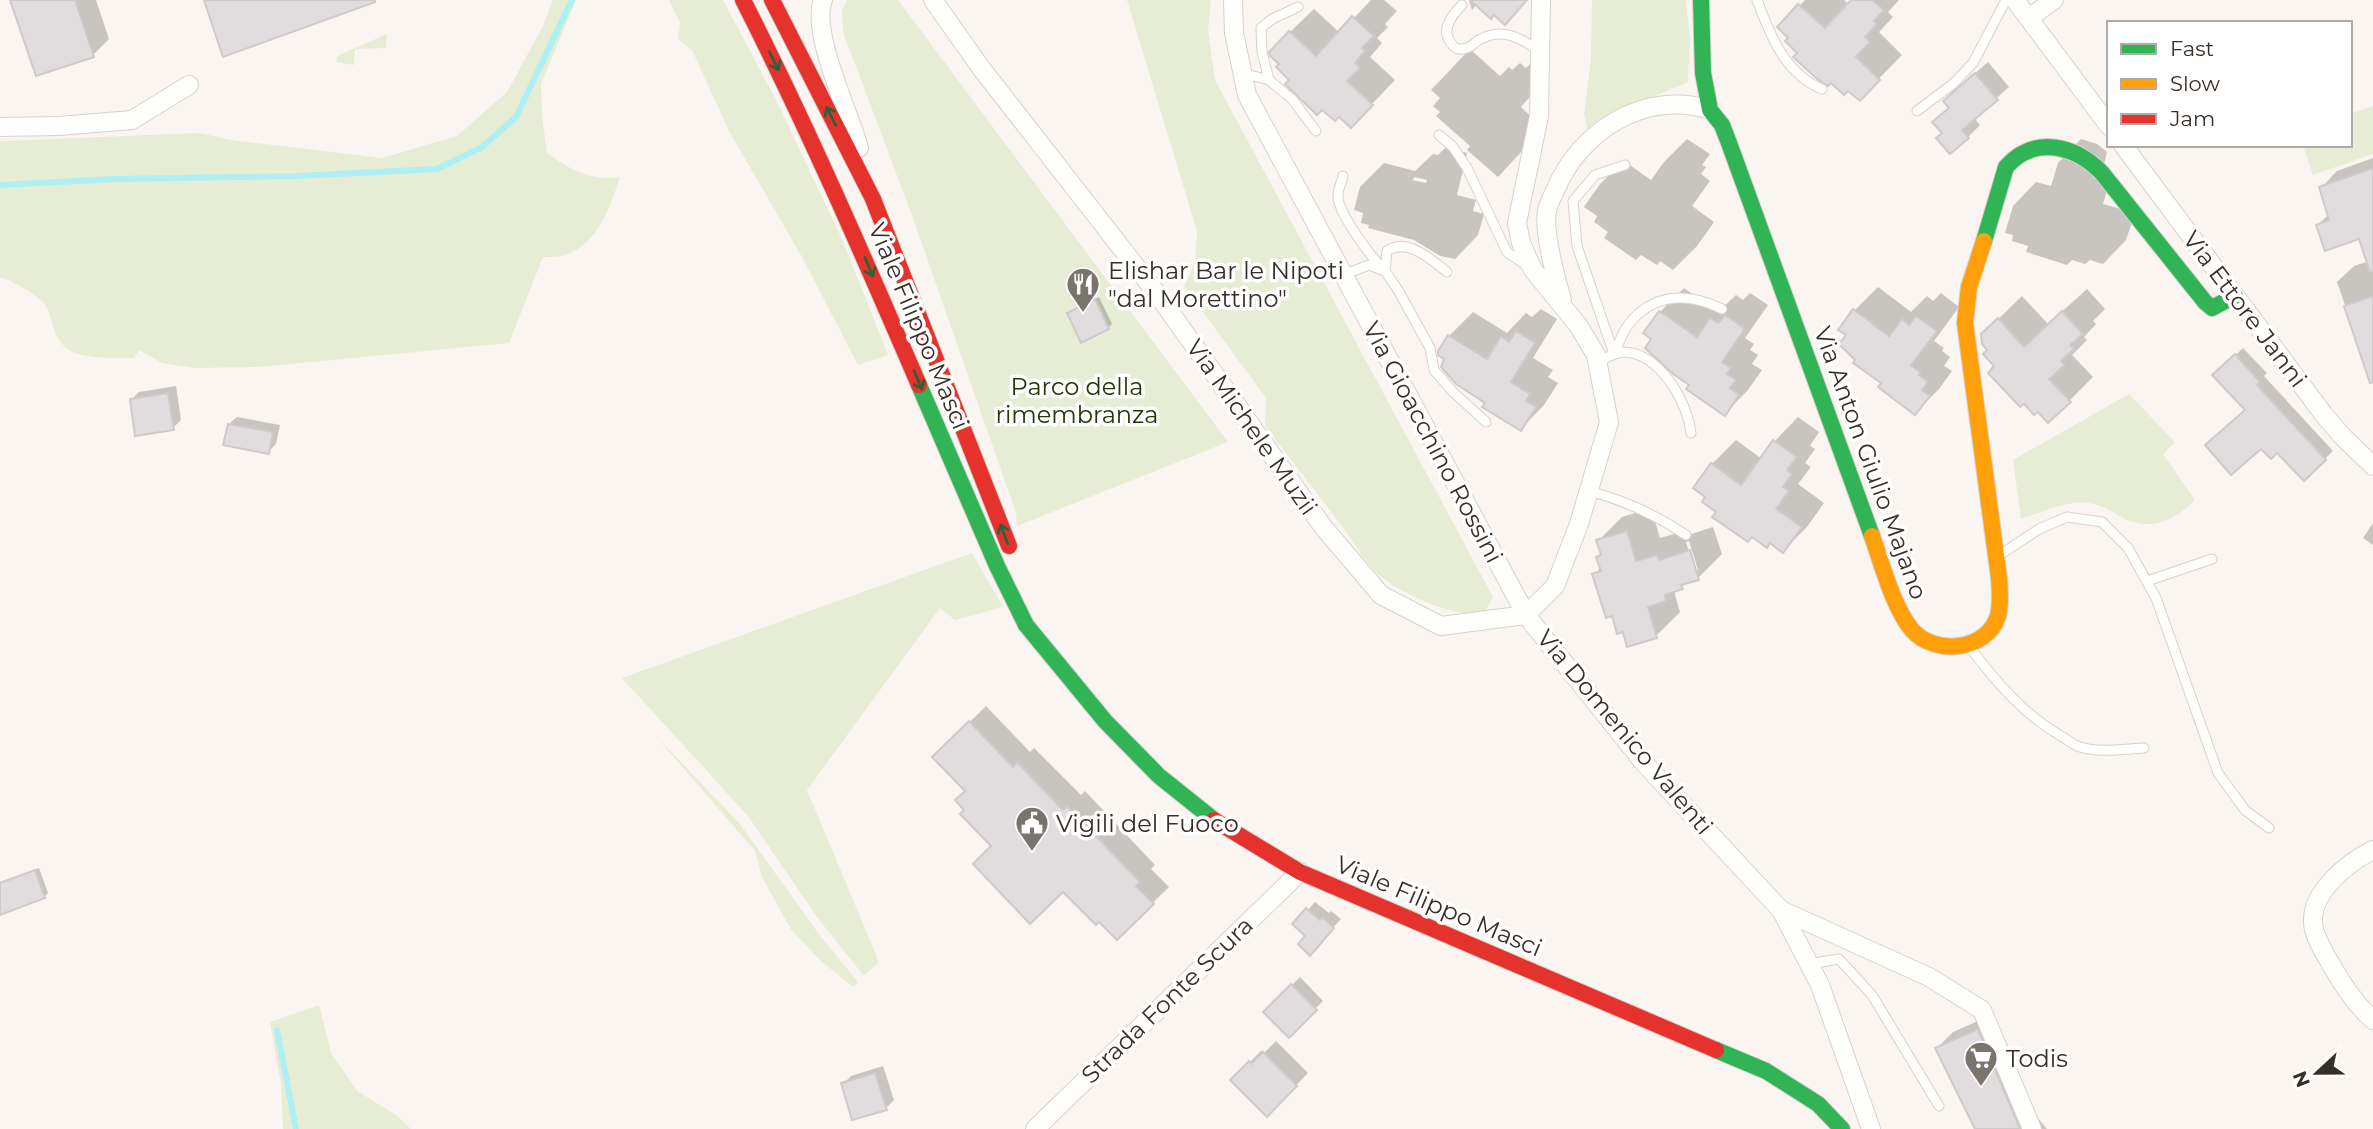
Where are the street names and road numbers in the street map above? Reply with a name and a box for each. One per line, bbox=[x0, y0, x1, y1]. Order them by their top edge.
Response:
street label: Viale Filippo Masci bbox=[862, 219, 976, 433]
street label: Via Ettore Janni bbox=[2177, 225, 2313, 393]
street label: Via Gioacchino Rossini bbox=[1357, 316, 1509, 568]
street label: Via Anton Giulio Majano bbox=[1808, 323, 1934, 603]
street label: Via Michele Muzii bbox=[1180, 333, 1324, 521]
street label: Via Domenico Valenti bbox=[1531, 624, 1719, 840]
street label: Viale Filippo Masci bbox=[1332, 849, 1546, 963]
street label: Strada Fonte Scura bbox=[1075, 911, 1259, 1089]

